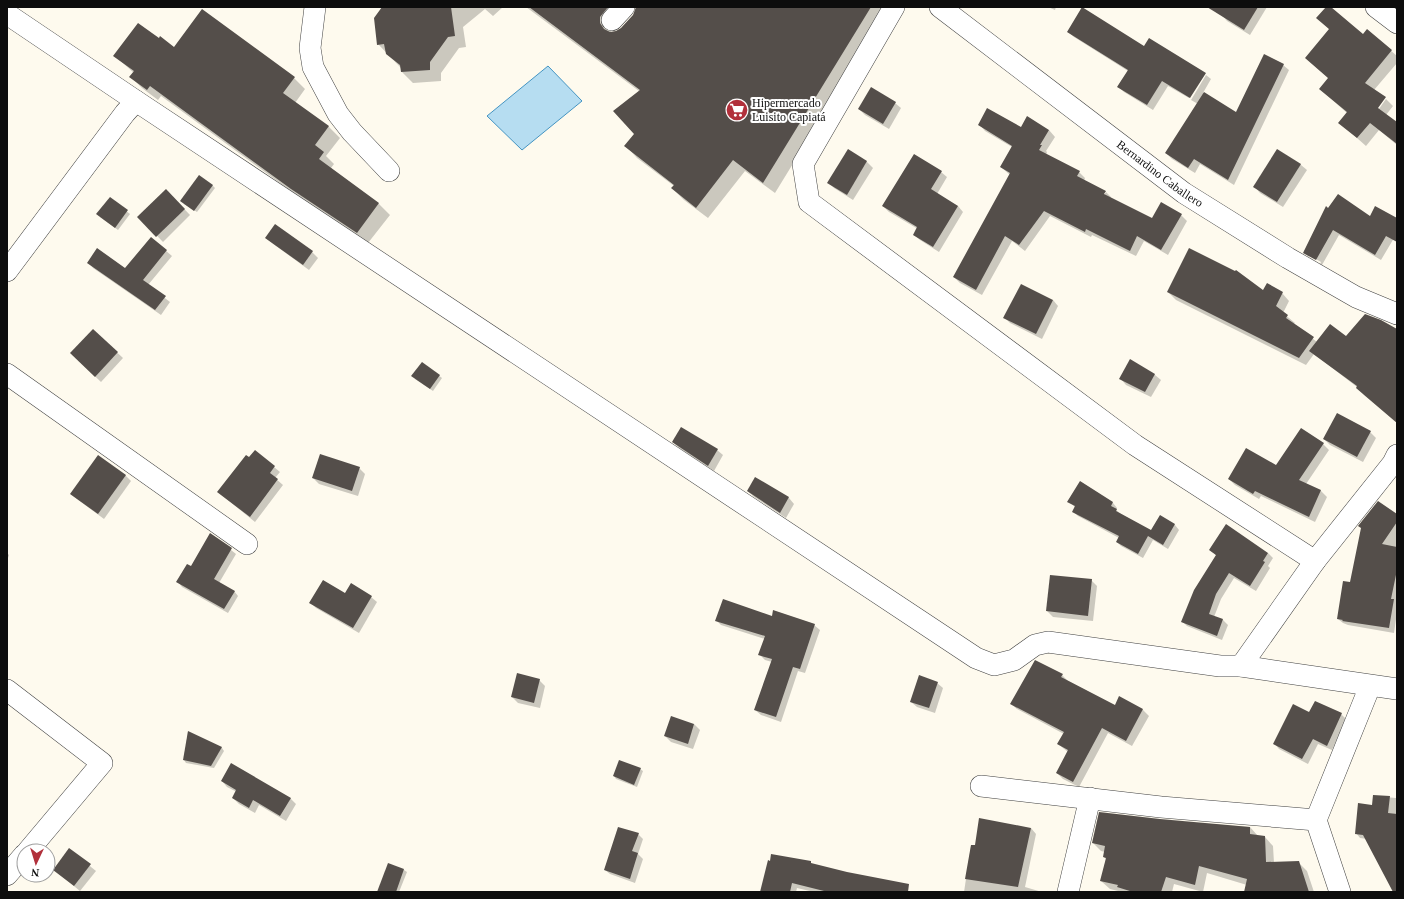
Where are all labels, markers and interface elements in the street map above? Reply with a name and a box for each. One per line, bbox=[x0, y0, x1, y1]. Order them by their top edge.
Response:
place label: Hipermercado Luisito Capiatá bbox=[752, 96, 826, 124]
supermarket icon: Hipermercado Luisito Capiatá bbox=[724, 97, 750, 123]
street label: Bernardino Caballero bbox=[1114, 137, 1206, 210]
north arrow bbox=[16, 843, 56, 883]
text: N bbox=[31, 867, 40, 879]

